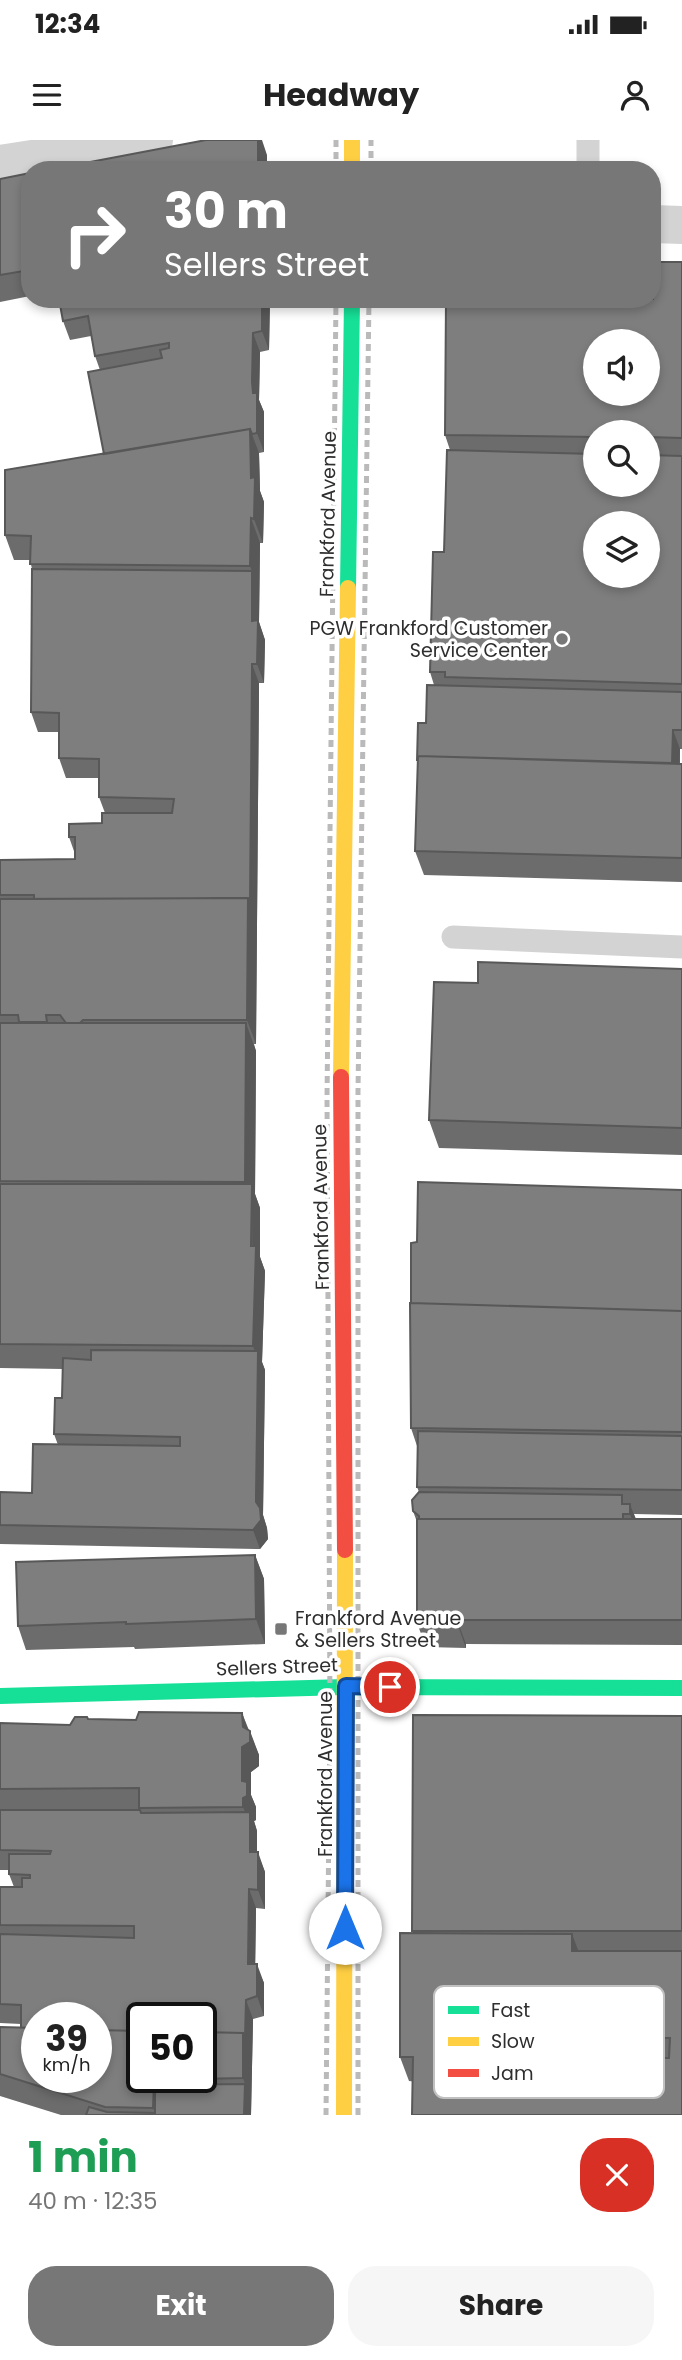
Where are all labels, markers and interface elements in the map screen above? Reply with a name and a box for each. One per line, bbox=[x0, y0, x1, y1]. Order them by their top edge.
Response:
text: 12:34 bbox=[35, 6, 100, 42]
text: Headway bbox=[263, 72, 419, 117]
icon: menu bbox=[28, 76, 66, 114]
icon: person bbox=[616, 76, 654, 114]
text: 30 m bbox=[164, 177, 288, 245]
icon: right bbox=[49, 189, 140, 280]
text: Sellers Street bbox=[164, 242, 369, 287]
map controls bbox=[583, 329, 660, 588]
button: sound bbox=[583, 329, 660, 406]
button: search bbox=[583, 420, 660, 497]
street label: Frankford Avenue bbox=[313, 431, 343, 597]
button: layers bbox=[583, 511, 660, 588]
place label: PGW Frankford Customer Service Center bbox=[309, 615, 548, 664]
marker: PGW Frankford Customer Service Center bbox=[554, 631, 570, 647]
street label: Frankford Avenue bbox=[306, 1124, 336, 1290]
place label: Frankford Avenue & Sellers Street bbox=[295, 1605, 461, 1654]
marker: Frankford Avenue & Sellers Street bbox=[273, 1621, 289, 1637]
street label: Sellers Street bbox=[216, 1651, 338, 1683]
pin bbox=[360, 1657, 420, 1717]
icon: arrive bbox=[371, 1668, 409, 1706]
street label: Frankford Avenue bbox=[312, 1691, 339, 1857]
position arrow bbox=[308, 1891, 382, 1965]
legend bbox=[434, 1986, 664, 2098]
text: Fast bbox=[491, 1997, 530, 2024]
speed limit sign: 50 bbox=[126, 2002, 217, 2093]
text: 39 bbox=[45, 2014, 88, 2063]
text: Slow bbox=[491, 2028, 535, 2055]
text: km/h bbox=[43, 2052, 90, 2077]
text: Jam bbox=[491, 2060, 533, 2087]
text: 1 min bbox=[28, 2128, 138, 2187]
button: close bbox=[580, 2138, 654, 2212]
text: 40 m · 12:35 bbox=[28, 2185, 157, 2217]
button: Exit bbox=[28, 2266, 334, 2346]
button: Share bbox=[348, 2266, 654, 2346]

